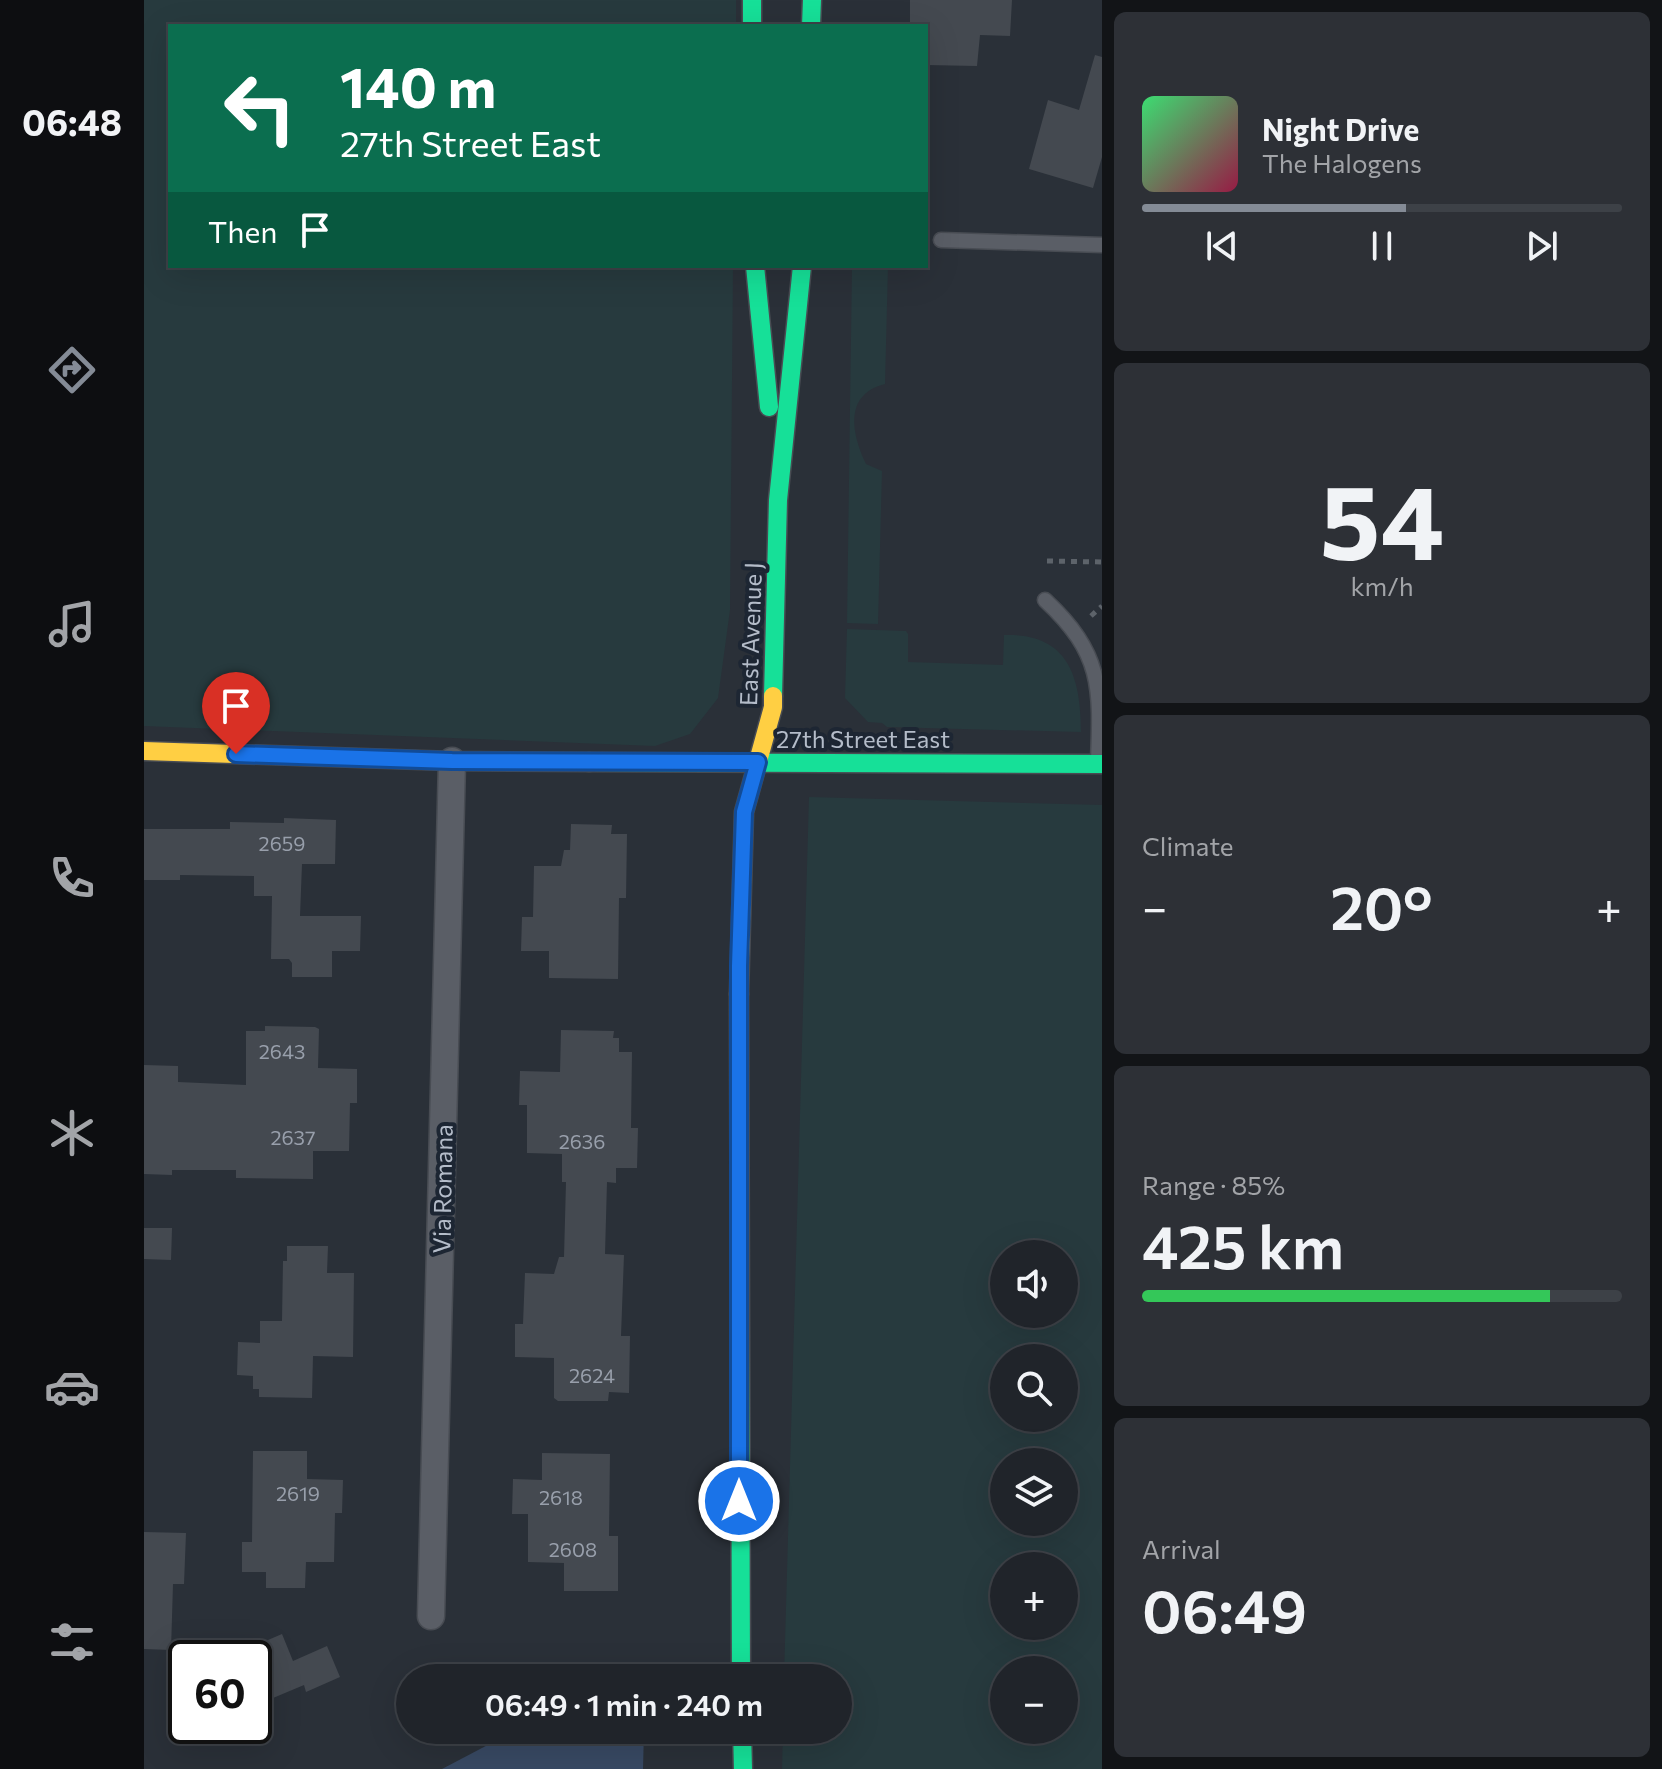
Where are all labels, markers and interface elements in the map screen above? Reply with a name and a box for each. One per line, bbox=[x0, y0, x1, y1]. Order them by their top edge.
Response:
text: 140 m bbox=[340, 51, 496, 120]
icon: left bbox=[208, 56, 312, 160]
text: 06:48 bbox=[22, 99, 122, 143]
text: Night Drive bbox=[1262, 110, 1419, 147]
text: 27th Street East bbox=[340, 120, 601, 164]
text: The Halogens bbox=[1262, 147, 1422, 178]
icon: arrive bbox=[293, 208, 337, 252]
text: Then bbox=[208, 212, 277, 249]
icon: previous bbox=[1200, 224, 1244, 268]
icon: pause bbox=[1360, 224, 1404, 268]
icon: next bbox=[1520, 224, 1564, 268]
icon: directions bbox=[44, 342, 100, 398]
text: 54 bbox=[1320, 454, 1444, 581]
street label: East Avenue J bbox=[733, 562, 767, 706]
text: km/h bbox=[1350, 570, 1414, 601]
icon: music bbox=[44, 596, 100, 652]
pin bbox=[202, 672, 270, 754]
icon: arrive bbox=[214, 684, 258, 728]
street label: 27th Street East bbox=[776, 724, 950, 753]
text: Climate bbox=[1142, 830, 1234, 861]
house number: 2659 bbox=[259, 831, 305, 855]
icon: phone bbox=[44, 850, 100, 906]
text: 20° bbox=[1330, 869, 1433, 942]
text: − bbox=[1142, 879, 1167, 933]
text: + bbox=[1596, 879, 1622, 933]
house number: 2643 bbox=[259, 1039, 305, 1063]
icon: climate bbox=[44, 1105, 100, 1161]
street label: Via Romana bbox=[426, 1124, 458, 1254]
house number: 2637 bbox=[270, 1125, 316, 1149]
house number: 2636 bbox=[559, 1129, 605, 1153]
text: Range · 85% bbox=[1142, 1169, 1285, 1200]
text: 425 km bbox=[1142, 1208, 1344, 1281]
map controls bbox=[990, 1240, 1078, 1744]
button: sound bbox=[990, 1240, 1078, 1328]
button: search bbox=[990, 1344, 1078, 1432]
icon: car bbox=[44, 1359, 100, 1415]
house number: 2624 bbox=[569, 1363, 615, 1387]
button: layers bbox=[990, 1448, 1078, 1536]
position arrow bbox=[697, 1459, 781, 1543]
house number: 2619 bbox=[276, 1481, 320, 1505]
house number: 2618 bbox=[539, 1485, 583, 1509]
text: Arrival bbox=[1142, 1533, 1221, 1564]
house number: 2608 bbox=[549, 1537, 597, 1561]
button: + bbox=[990, 1552, 1078, 1640]
text: 06:49 bbox=[1142, 1572, 1307, 1645]
icon: filters bbox=[44, 1614, 100, 1670]
speed limit sign: 60 bbox=[168, 1640, 272, 1744]
button: − bbox=[990, 1656, 1078, 1744]
text: 06:49 · 1 min · 240 m bbox=[485, 1685, 763, 1722]

